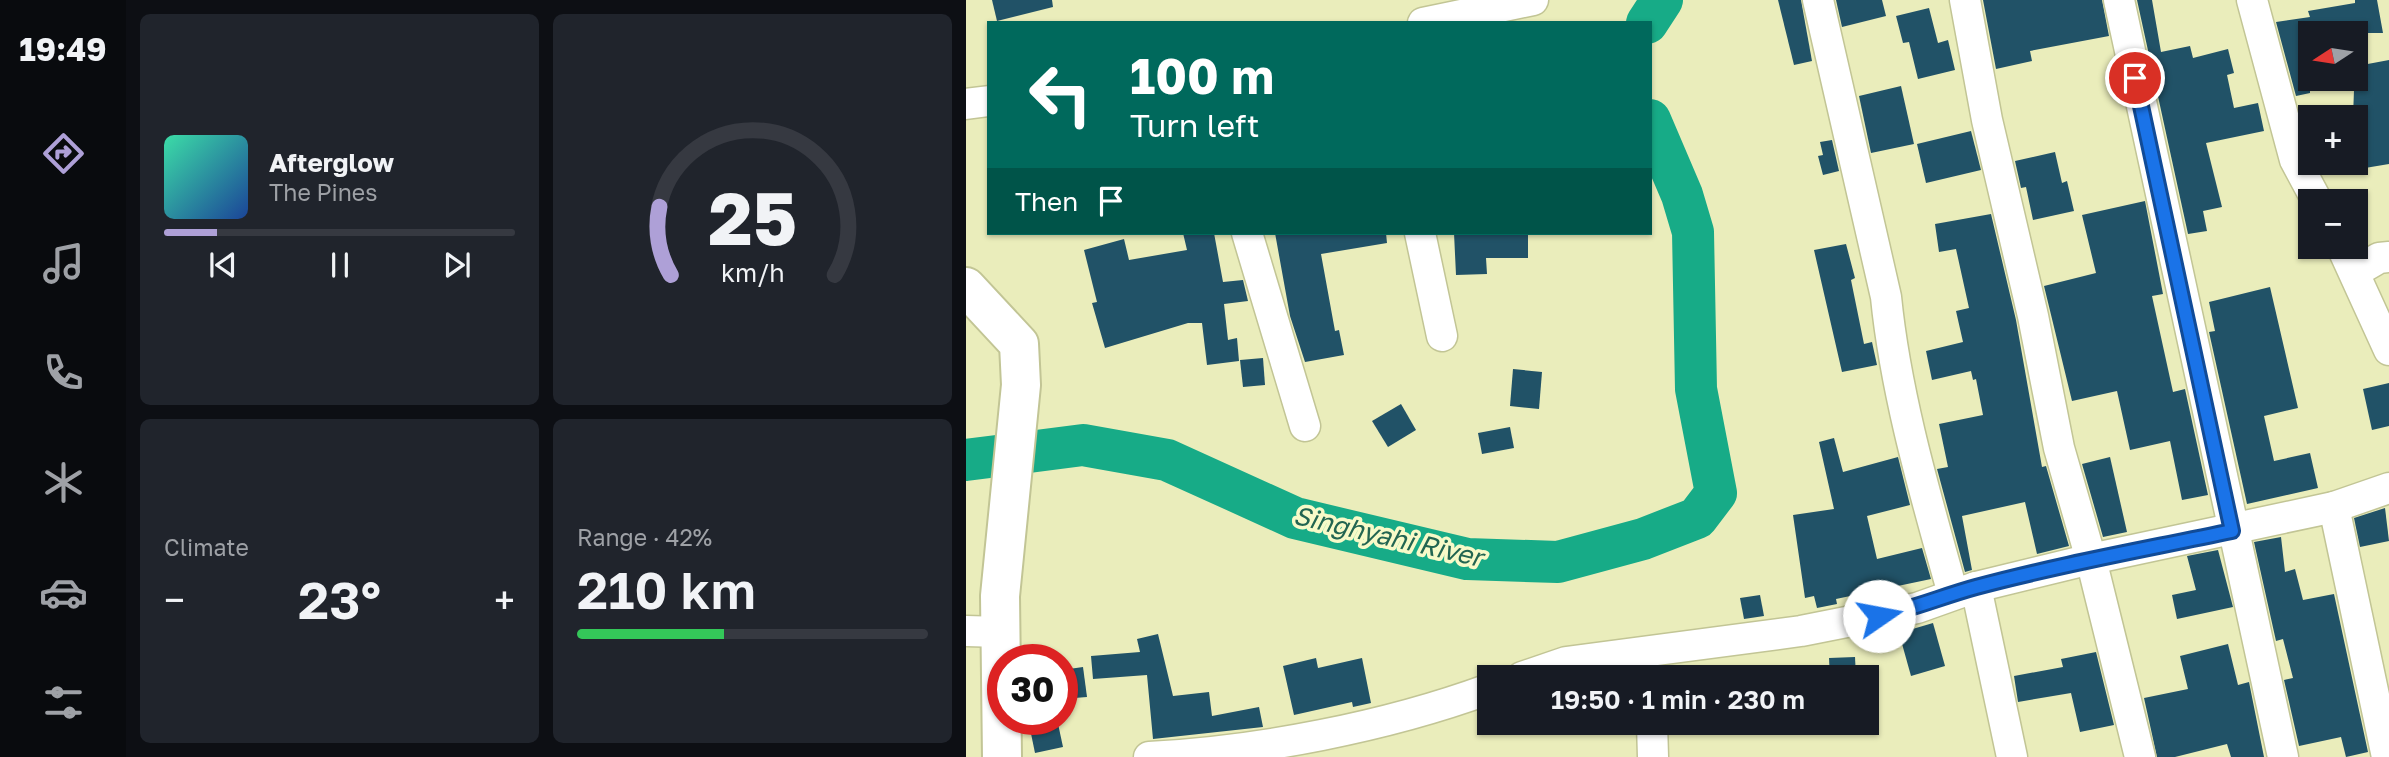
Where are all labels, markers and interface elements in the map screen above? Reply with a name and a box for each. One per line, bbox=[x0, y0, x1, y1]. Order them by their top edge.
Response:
north arrow bbox=[2298, 21, 2368, 91]
map controls bbox=[2298, 21, 2368, 259]
text: 19:49 bbox=[19, 30, 107, 68]
text: 100 m bbox=[1130, 46, 1274, 105]
pin bbox=[2105, 48, 2165, 108]
icon: left bbox=[1015, 49, 1106, 140]
icon: arrive bbox=[2116, 59, 2154, 97]
button: + bbox=[2298, 105, 2368, 175]
text: Turn left bbox=[1130, 106, 1259, 144]
icon: directions bbox=[39, 129, 88, 178]
text: Afterglow bbox=[269, 147, 394, 178]
text: 25 bbox=[708, 175, 797, 262]
text: The Pines bbox=[269, 178, 377, 206]
icon: arrive bbox=[1092, 182, 1130, 220]
text: Then bbox=[1015, 186, 1078, 217]
button: − bbox=[2298, 189, 2368, 259]
icon: music bbox=[39, 239, 88, 288]
icon: previous bbox=[204, 246, 242, 284]
icon: pause bbox=[321, 246, 359, 284]
icon: next bbox=[438, 246, 476, 284]
text: km/h bbox=[721, 257, 784, 288]
icon: phone bbox=[39, 348, 88, 397]
icon: climate bbox=[39, 458, 88, 507]
water label: Singhyahi River bbox=[1291, 499, 1489, 574]
text: Range · 42% bbox=[577, 523, 712, 551]
text: Climate bbox=[164, 533, 249, 561]
text: 210 km bbox=[577, 558, 756, 620]
icon: car bbox=[39, 568, 88, 617]
text: 23° bbox=[298, 568, 381, 630]
text: − bbox=[164, 577, 185, 622]
text: + bbox=[494, 577, 515, 622]
position arrow bbox=[1842, 579, 1916, 653]
speed limit sign: 30 bbox=[987, 644, 1078, 735]
icon: filters bbox=[39, 678, 88, 727]
text: 19:50 · 1 min · 230 m bbox=[1551, 684, 1805, 715]

